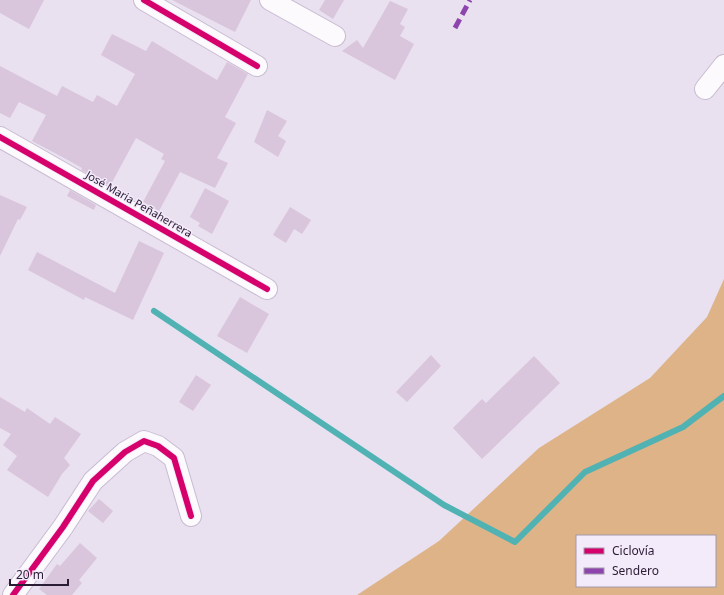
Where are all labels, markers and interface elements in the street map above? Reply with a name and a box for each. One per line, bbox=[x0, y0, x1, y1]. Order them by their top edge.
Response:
street label: José Maria Peñaherrera bbox=[82, 166, 195, 240]
legend bbox=[576, 535, 716, 587]
text: Ciclovía bbox=[612, 542, 654, 559]
scale bar bbox=[10, 561, 68, 587]
text: Sendero bbox=[612, 562, 659, 579]
text: 20 m bbox=[16, 566, 44, 583]

